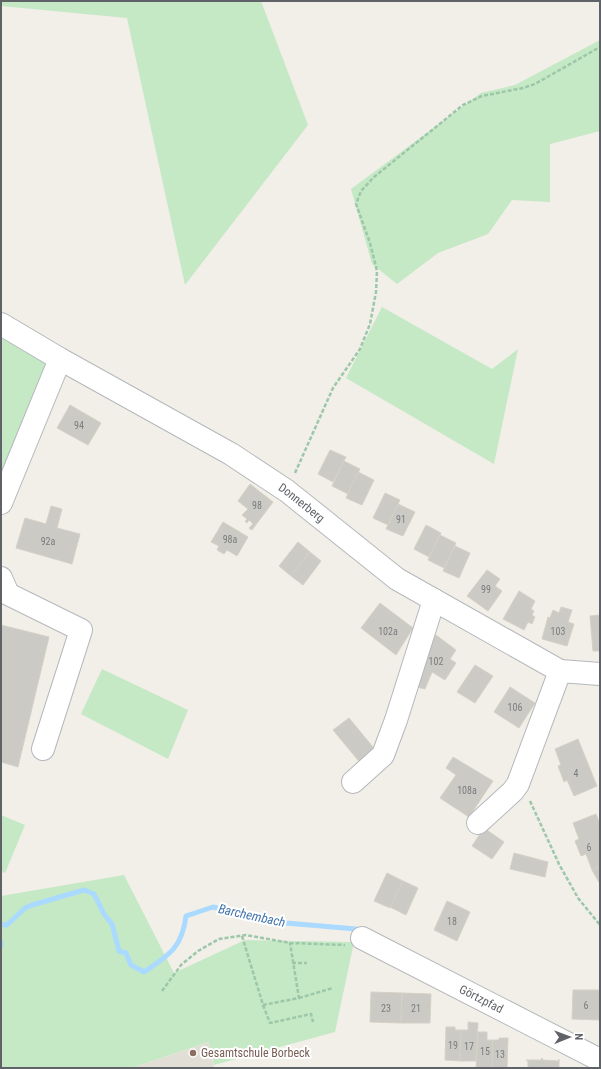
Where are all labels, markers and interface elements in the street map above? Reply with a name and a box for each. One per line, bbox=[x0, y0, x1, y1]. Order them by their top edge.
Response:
house number: 94 bbox=[74, 420, 84, 431]
street label: Donnerberg bbox=[276, 480, 327, 525]
house number: 98 bbox=[252, 500, 262, 511]
house number: 91 bbox=[396, 514, 406, 525]
house number: 98a bbox=[223, 534, 238, 545]
house number: 92a bbox=[41, 536, 56, 547]
house number: 99 bbox=[481, 584, 491, 595]
house number: 102a bbox=[378, 626, 398, 637]
house number: 103 bbox=[551, 626, 565, 637]
house number: 102 bbox=[429, 656, 443, 667]
house number: 106 bbox=[508, 702, 522, 713]
house number: 4 bbox=[574, 768, 579, 779]
house number: 108a bbox=[457, 785, 477, 796]
house number: 6 bbox=[587, 842, 592, 853]
water label: Barchembach bbox=[217, 901, 287, 930]
house number: 18 bbox=[447, 916, 457, 927]
street label: Görtzpfad bbox=[457, 982, 506, 1016]
house number: 6 bbox=[584, 1000, 589, 1011]
house number: 23 bbox=[381, 1003, 391, 1014]
house number: 21 bbox=[411, 1003, 421, 1014]
north arrow bbox=[549, 1017, 589, 1057]
text: N bbox=[572, 1033, 585, 1041]
house number: 19 bbox=[448, 1040, 458, 1051]
house number: 17 bbox=[464, 1041, 474, 1052]
place label: Gesamtschule Borbeck bbox=[201, 1046, 311, 1060]
house number: 15 bbox=[480, 1046, 490, 1057]
marker: Gesamtschule Borbeck bbox=[188, 1048, 198, 1058]
house number: 13 bbox=[495, 1049, 505, 1060]

